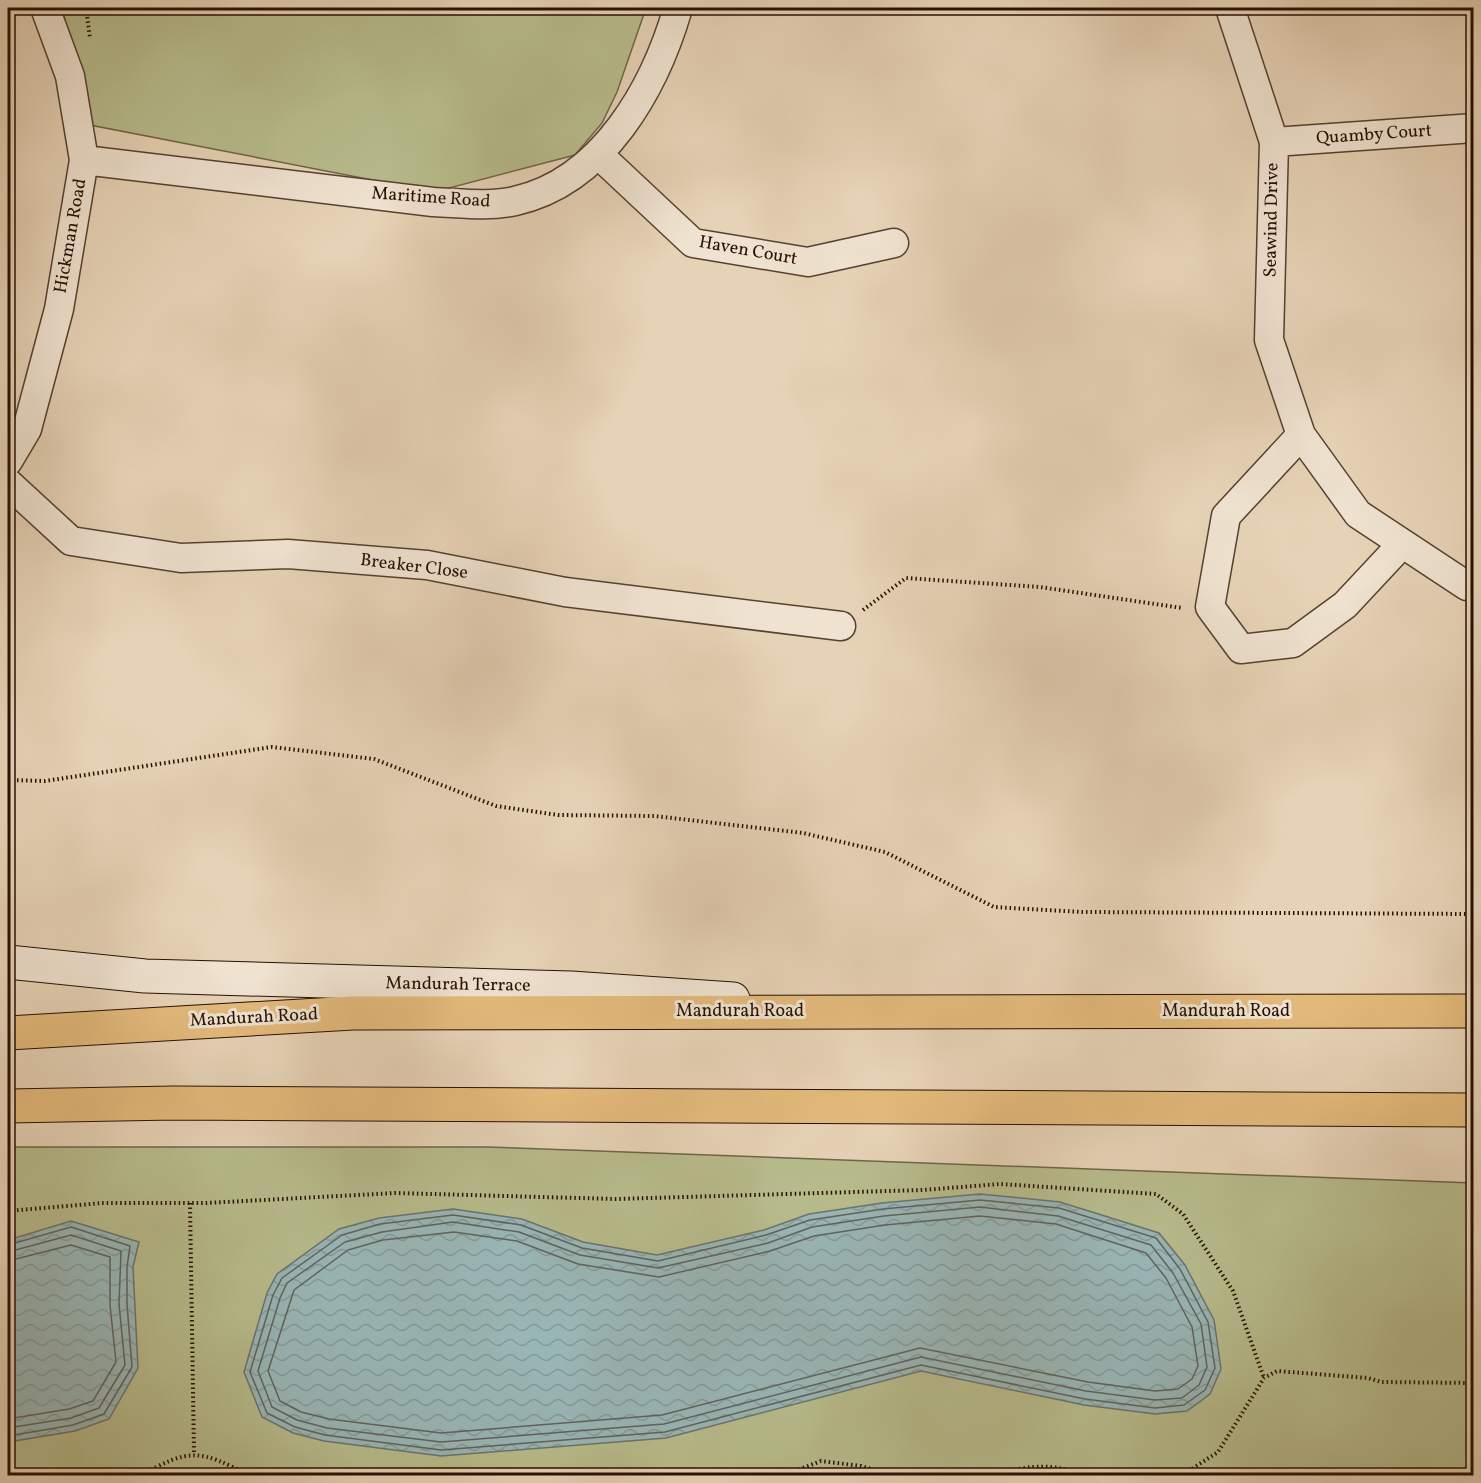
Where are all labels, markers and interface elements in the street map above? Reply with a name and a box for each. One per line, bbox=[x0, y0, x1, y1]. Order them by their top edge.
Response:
street label: Quamby Court bbox=[1315, 118, 1433, 152]
street label: Seawind Drive bbox=[1259, 162, 1285, 278]
street label: Hickman Road bbox=[49, 177, 93, 295]
street label: Maritime Road bbox=[371, 181, 491, 215]
street label: Haven Court bbox=[697, 230, 799, 272]
street label: Breaker Close bbox=[359, 548, 469, 586]
street label: Mandurah Terrace bbox=[385, 971, 531, 999]
street label: Mandurah Road bbox=[676, 999, 804, 1024]
street label: Mandurah Road bbox=[1162, 999, 1290, 1024]
street label: Mandurah Road bbox=[189, 1002, 319, 1034]

